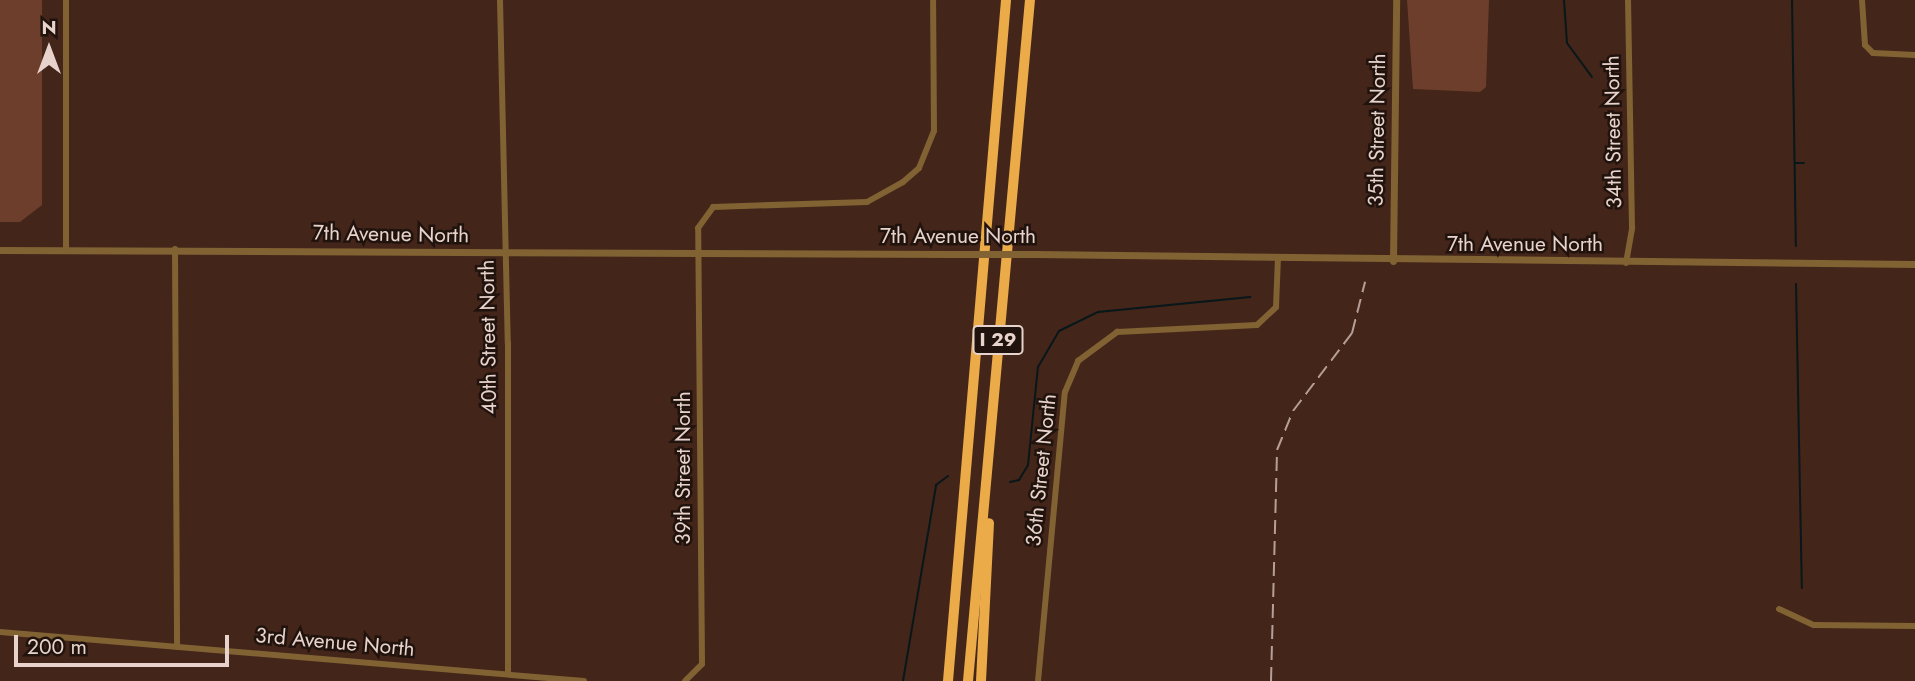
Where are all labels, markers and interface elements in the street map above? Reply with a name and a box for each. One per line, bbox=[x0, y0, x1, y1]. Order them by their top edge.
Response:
north arrow bbox=[14, 14, 84, 84]
text: N bbox=[41, 14, 57, 41]
street label: 35th Street North bbox=[1363, 53, 1391, 207]
street label: 34th Street North bbox=[1599, 55, 1627, 209]
street label: 7th Avenue North bbox=[313, 220, 469, 248]
street label: 7th Avenue North bbox=[880, 223, 1036, 249]
street label: 7th Avenue North bbox=[1447, 231, 1603, 257]
street label: 40th Street North bbox=[474, 259, 502, 415]
road number: I 29 bbox=[972, 324, 1024, 356]
street label: 39th Street North bbox=[670, 391, 696, 545]
street label: 36th Street North bbox=[1020, 392, 1062, 548]
scale bar bbox=[18, 622, 233, 666]
street label: 3rd Avenue North bbox=[254, 622, 416, 662]
text: 200 m bbox=[27, 632, 87, 662]

